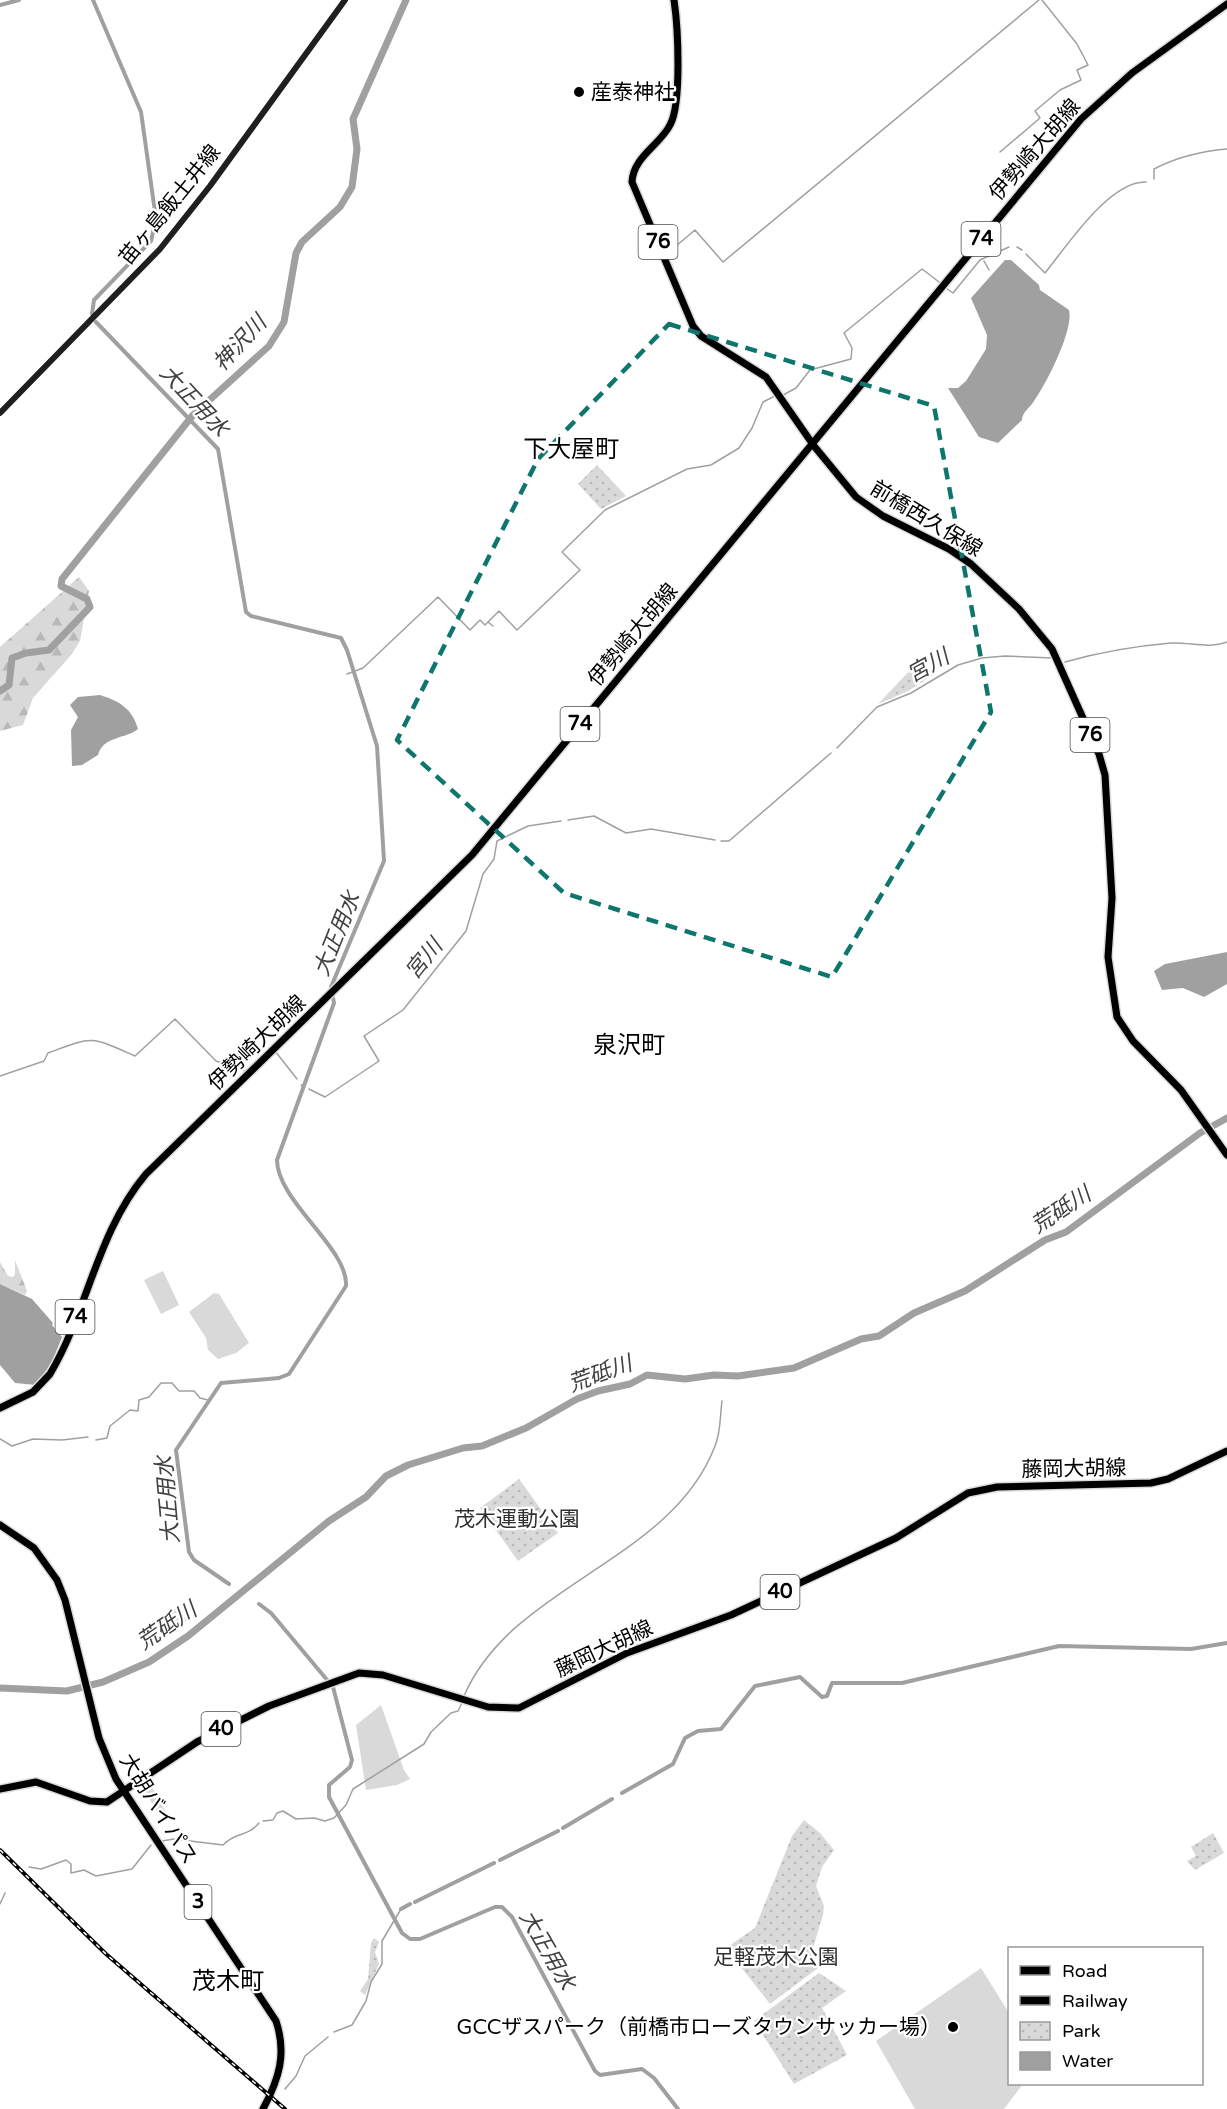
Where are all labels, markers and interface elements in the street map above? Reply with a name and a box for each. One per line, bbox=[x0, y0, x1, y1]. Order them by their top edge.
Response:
place label: 産泰神社 bbox=[591, 80, 675, 105]
marker: 産泰神社 bbox=[572, 85, 586, 99]
street label: 伊勢崎大胡線 bbox=[984, 94, 1086, 206]
street label: 苗ヶ島飯土井線 bbox=[114, 140, 226, 270]
road number: 74 bbox=[962, 222, 1000, 256]
road number: 76 bbox=[638, 225, 678, 259]
water label: 神沢川 bbox=[208, 309, 273, 376]
water label: 大正用水 bbox=[154, 360, 235, 444]
district label: 下大屋町 bbox=[523, 435, 619, 464]
street label: 前橋西久保線 bbox=[866, 476, 986, 562]
street label: 伊勢崎大胡線 bbox=[583, 579, 683, 691]
water label: 宮川 bbox=[902, 643, 955, 688]
road number: 74 bbox=[560, 707, 600, 741]
road number: 76 bbox=[1070, 718, 1110, 752]
water label: 大正用水 bbox=[308, 886, 366, 980]
water label: 宮川 bbox=[400, 932, 449, 984]
street label: 伊勢崎大胡線 bbox=[203, 990, 311, 1096]
district label: 泉沢町 bbox=[593, 1031, 665, 1060]
water label: 荒砥川 bbox=[1026, 1180, 1097, 1239]
road number: 74 bbox=[56, 1300, 94, 1334]
water label: 荒砥川 bbox=[565, 1350, 637, 1398]
water label: 大正用水 bbox=[151, 1453, 185, 1545]
street label: 藤岡大胡線 bbox=[1021, 1456, 1127, 1482]
park label: 茂木運動公園 bbox=[454, 1507, 580, 1532]
road number: 40 bbox=[760, 1575, 800, 1609]
water label: 荒砥川 bbox=[132, 1596, 203, 1655]
street label: 藤岡大胡線 bbox=[551, 1615, 657, 1683]
road number: 40 bbox=[202, 1712, 240, 1746]
street label: 大胡バイパス bbox=[114, 1749, 202, 1869]
road number: 3 bbox=[184, 1885, 212, 1919]
water label: 大正用水 bbox=[514, 1905, 581, 1996]
park label: 足軽茂木公園 bbox=[713, 1945, 839, 1970]
legend bbox=[1008, 1947, 1203, 2085]
text: Road bbox=[1062, 1960, 1107, 1982]
district label: 茂木町 bbox=[192, 1967, 264, 1996]
text: Railway bbox=[1062, 1990, 1128, 2012]
place label: GCCザスパーク（前橋市ローズタウンサッカー場） bbox=[457, 2015, 941, 2040]
marker: GCCザスパーク（前橋市ローズタウンサッカー場） bbox=[946, 2020, 960, 2034]
text: Park bbox=[1062, 2020, 1101, 2042]
text: Water bbox=[1062, 2050, 1113, 2072]

